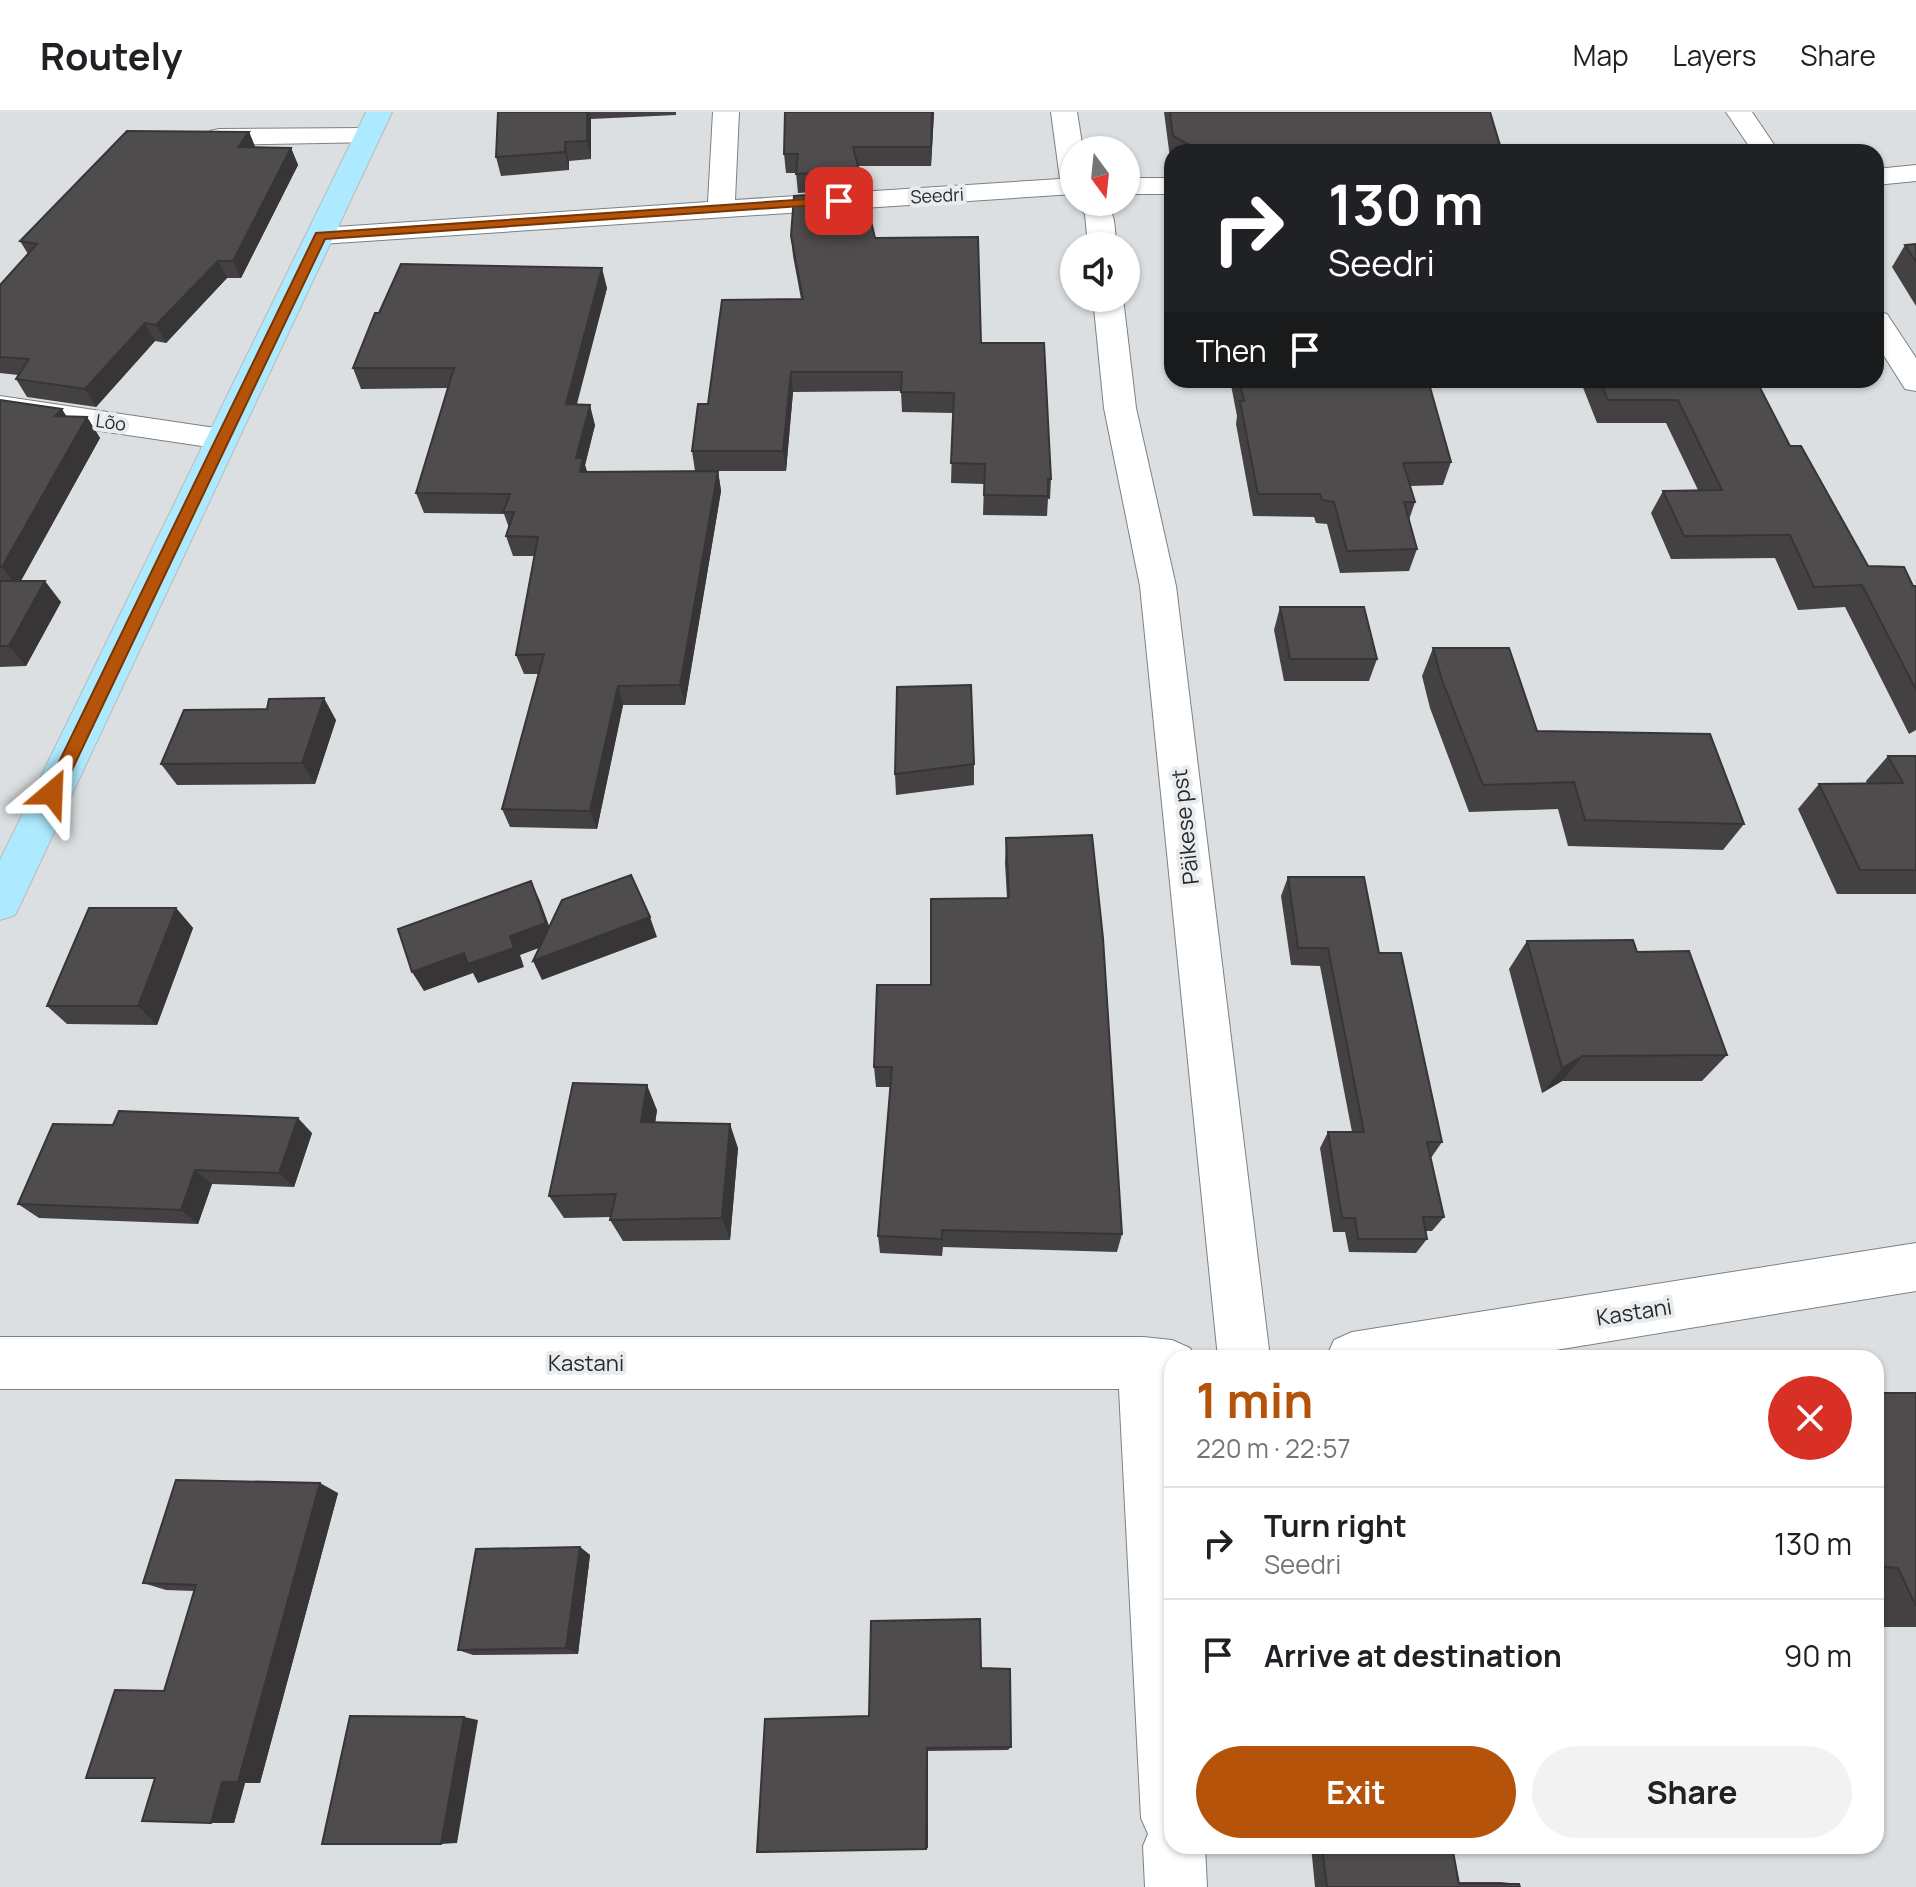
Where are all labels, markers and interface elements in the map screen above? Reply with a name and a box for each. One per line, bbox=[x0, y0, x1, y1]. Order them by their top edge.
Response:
text: Routely bbox=[40, 29, 183, 81]
text: Map bbox=[1573, 36, 1629, 74]
text: Layers bbox=[1673, 36, 1756, 74]
text: Share bbox=[1800, 36, 1876, 74]
north arrow bbox=[1060, 136, 1140, 216]
map controls bbox=[1060, 136, 1140, 312]
text: 130 m bbox=[1328, 165, 1484, 242]
pin bbox=[805, 167, 873, 235]
icon: right bbox=[1196, 176, 1300, 280]
icon: arrive bbox=[817, 179, 861, 223]
street label: Seedri bbox=[910, 182, 964, 208]
button: sound bbox=[1060, 232, 1140, 312]
text: Seedri bbox=[1328, 238, 1435, 287]
icon: arrive bbox=[1283, 328, 1327, 372]
text: Then bbox=[1196, 330, 1267, 371]
street label: Lõo bbox=[94, 408, 128, 436]
position arrow bbox=[10, 751, 94, 835]
street label: Päikese pst bbox=[1164, 768, 1206, 886]
street label: Kastani bbox=[1594, 1291, 1674, 1333]
street label: Kastani bbox=[548, 1348, 624, 1378]
text: 1 min bbox=[1196, 1367, 1313, 1432]
button: close bbox=[1768, 1376, 1852, 1460]
text: 220 m · 22:57 bbox=[1196, 1430, 1351, 1466]
text: Turn right bbox=[1264, 1505, 1407, 1546]
icon: right bbox=[1196, 1521, 1240, 1565]
text: 130 m bbox=[1774, 1523, 1852, 1564]
text: Seedri bbox=[1264, 1546, 1341, 1582]
icon: arrive bbox=[1196, 1633, 1240, 1677]
text: Arrive at destination bbox=[1264, 1635, 1562, 1676]
text: 90 m bbox=[1784, 1635, 1852, 1676]
button: Exit bbox=[1196, 1746, 1516, 1838]
button: Share bbox=[1532, 1746, 1852, 1838]

